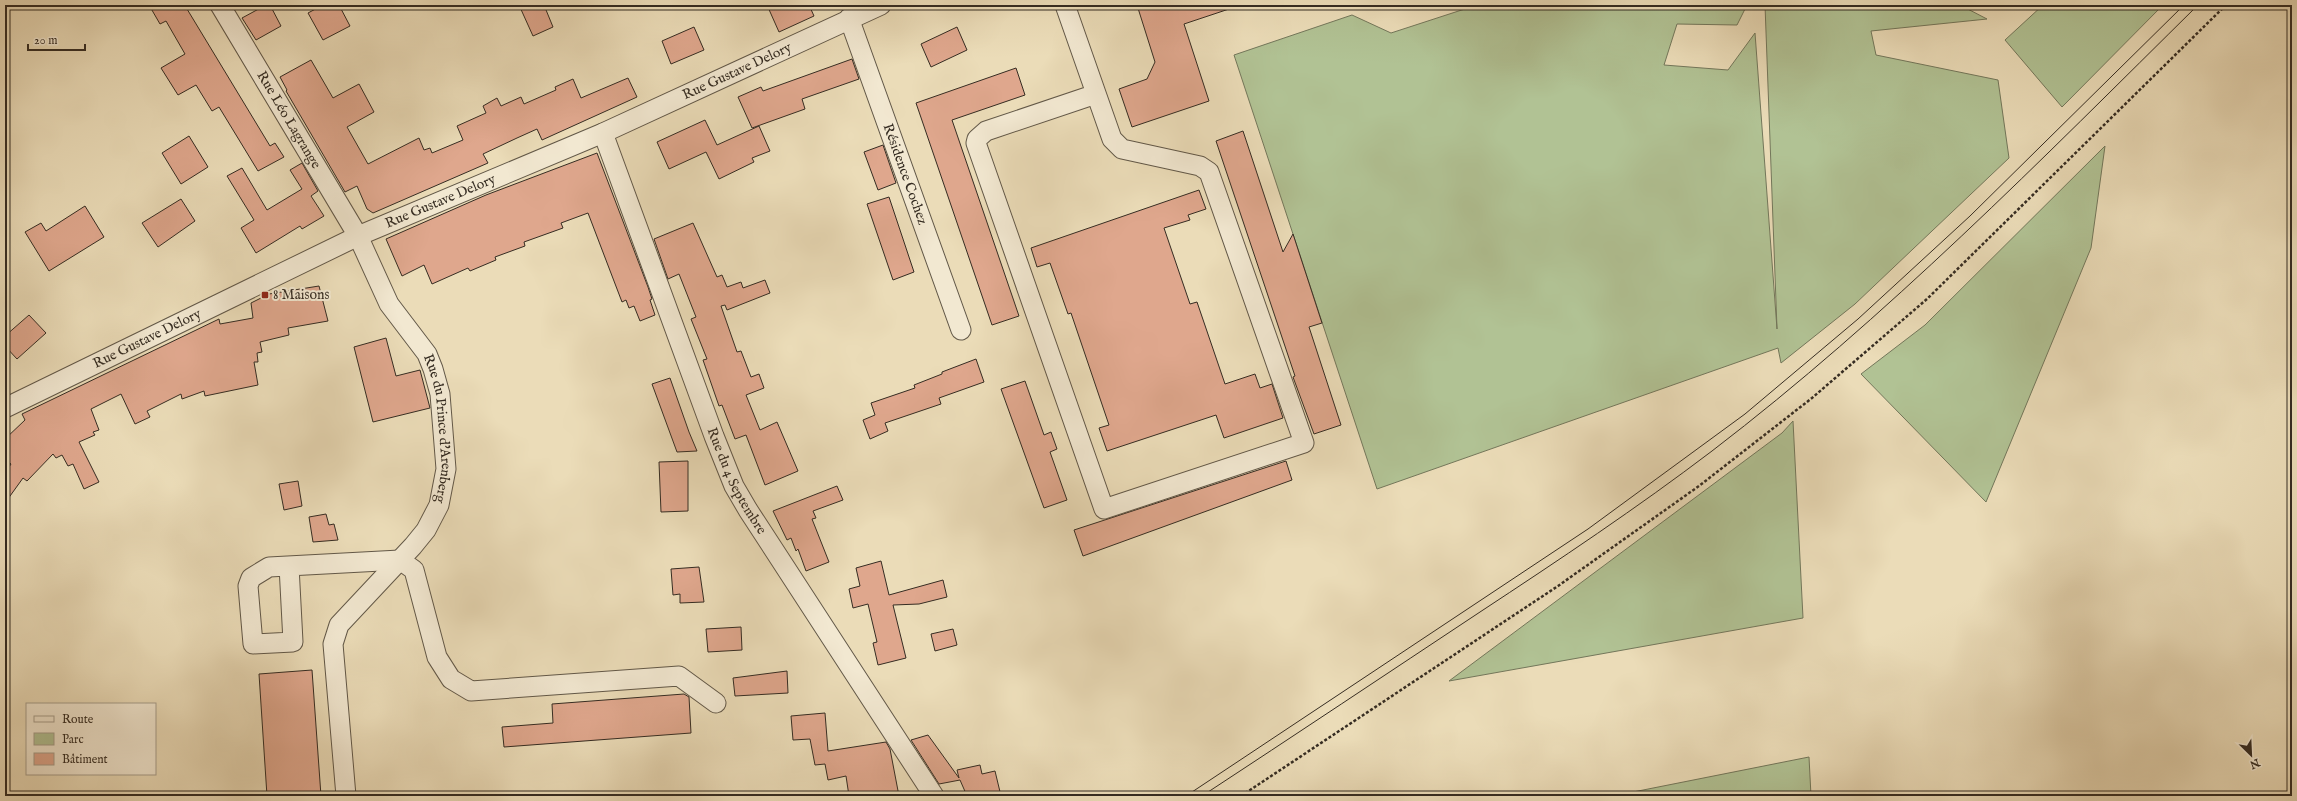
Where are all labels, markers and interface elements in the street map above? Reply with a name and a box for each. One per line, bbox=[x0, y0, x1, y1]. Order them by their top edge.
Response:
scale bar bbox=[28, 26, 85, 52]
text: 20 m bbox=[34, 33, 57, 48]
street label: Rue Gustave Delory bbox=[680, 38, 795, 104]
street label: Rue Léo Lagrange bbox=[253, 68, 325, 173]
street label: Résidence Cochez bbox=[879, 121, 932, 228]
street label: Rue Gustave Delory bbox=[382, 170, 498, 233]
place label: 8 Maisons bbox=[273, 286, 329, 304]
marker: 8 Maisons bbox=[260, 290, 270, 300]
street label: Rue Gustave Delory bbox=[90, 305, 204, 373]
street label: Rue du Prince d'Arenberg bbox=[419, 351, 455, 505]
street label: Rue du 4 Septembre bbox=[703, 425, 771, 538]
legend bbox=[26, 703, 156, 775]
text: Route bbox=[62, 712, 94, 727]
text: Parc bbox=[62, 732, 84, 747]
north arrow bbox=[2231, 735, 2271, 775]
text: Bâtiment bbox=[62, 752, 108, 767]
text: N bbox=[2247, 754, 2263, 772]

